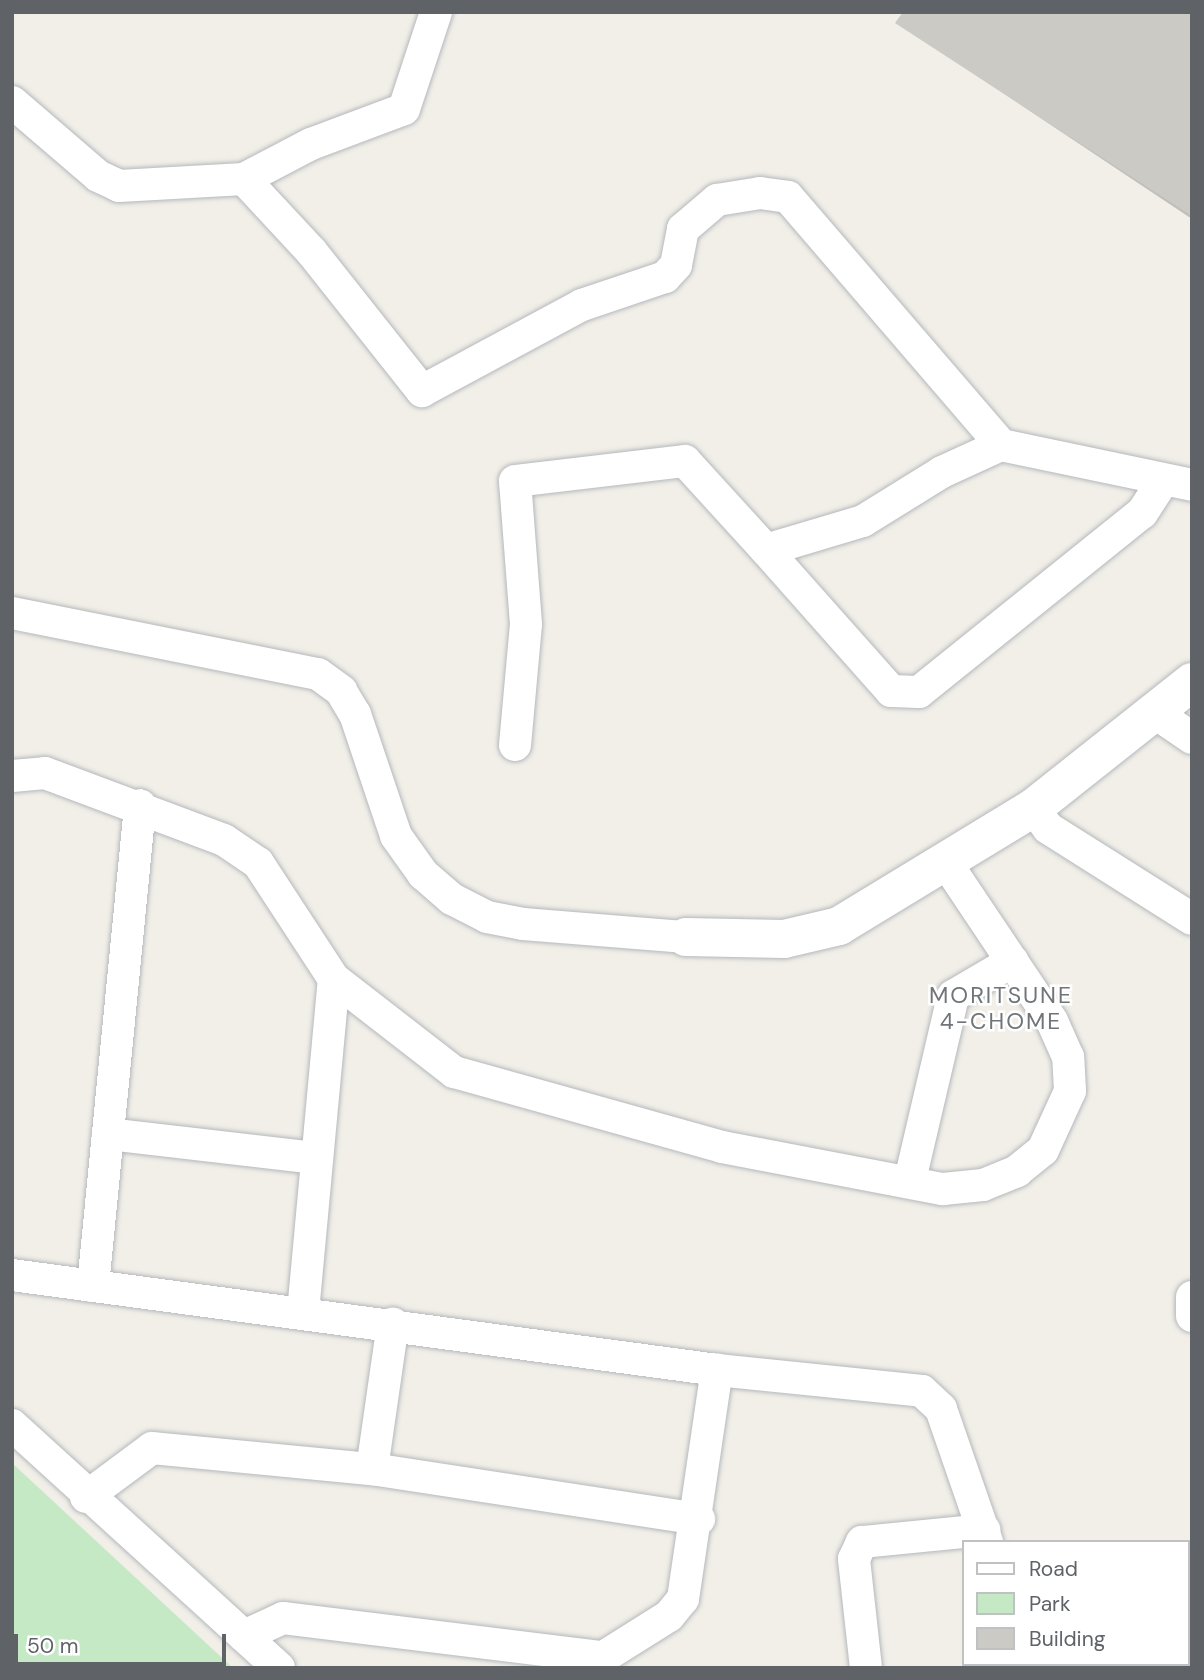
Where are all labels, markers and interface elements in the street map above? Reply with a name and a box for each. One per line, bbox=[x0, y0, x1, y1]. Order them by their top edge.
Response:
district label: MORITSUNE 4-CHOME bbox=[930, 981, 1072, 1035]
legend bbox=[962, 1540, 1190, 1666]
text: Road bbox=[1029, 1555, 1078, 1583]
text: Park bbox=[1029, 1590, 1070, 1618]
scale bar bbox=[18, 1620, 229, 1664]
text: Building bbox=[1029, 1625, 1105, 1653]
text: 50 m bbox=[27, 1632, 78, 1660]

